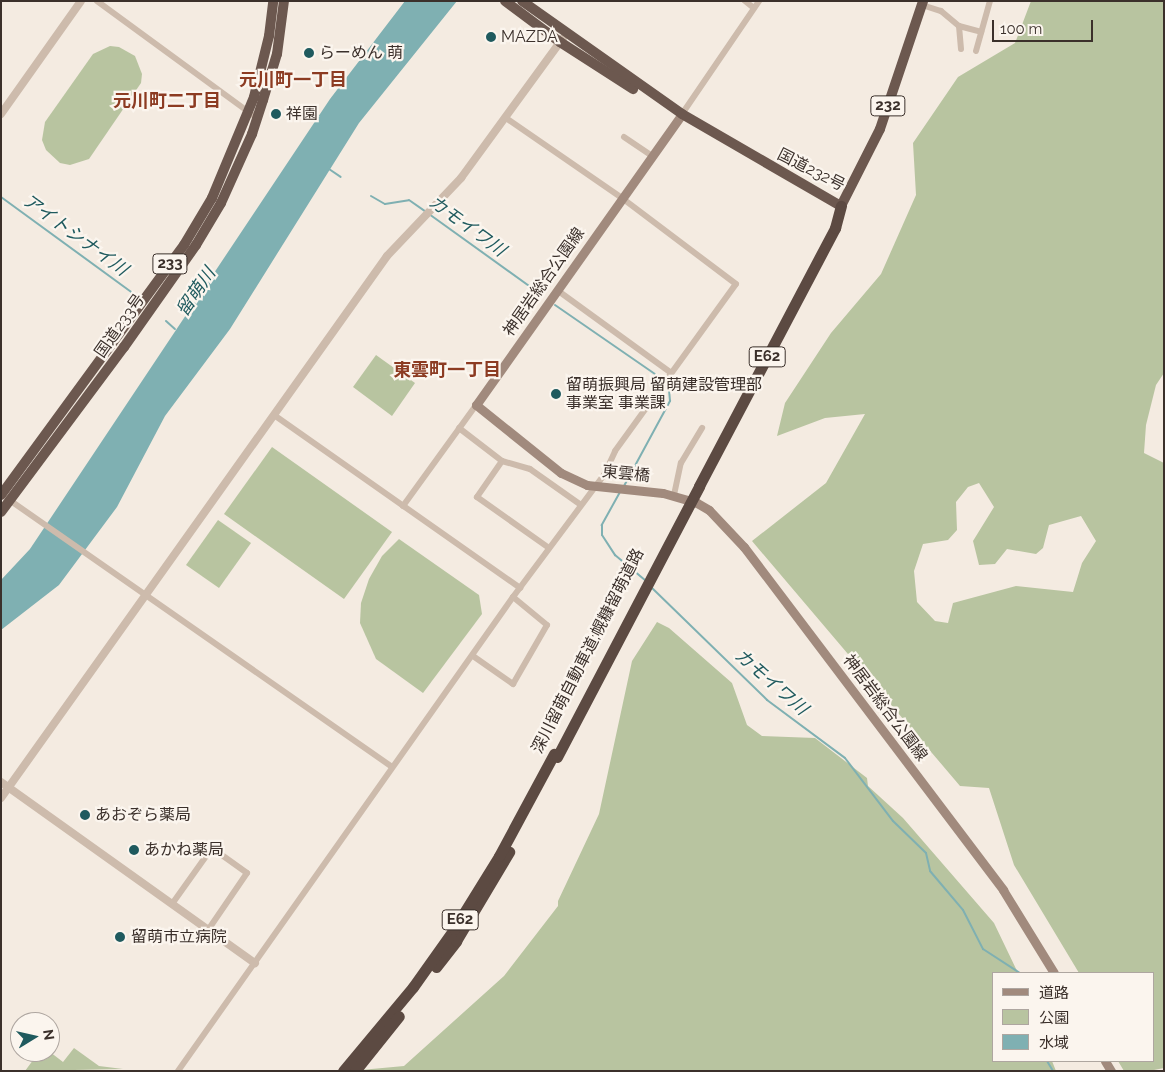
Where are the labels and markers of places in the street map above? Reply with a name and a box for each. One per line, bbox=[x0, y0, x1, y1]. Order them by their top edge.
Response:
place label: MAZDA bbox=[501, 27, 558, 47]
marker: MAZDA bbox=[485, 31, 497, 43]
place label: らーめん 萌 bbox=[319, 43, 403, 63]
marker: らーめん 萌 bbox=[303, 47, 315, 59]
place label: 祥園 bbox=[286, 104, 318, 124]
marker: 祥園 bbox=[270, 108, 282, 120]
place label: 留萌振興局 留萌建設管理部 事業室 事業課 bbox=[566, 375, 762, 413]
marker: 留萌振興局 留萌建設管理部 事業室 事業課 bbox=[550, 388, 562, 400]
place label: あおぞら薬局 bbox=[95, 805, 191, 825]
marker: あおぞら薬局 bbox=[79, 809, 91, 821]
place label: あかね薬局 bbox=[144, 840, 224, 860]
marker: あかね薬局 bbox=[128, 844, 140, 856]
place label: 留萌市立病院 bbox=[131, 927, 227, 947]
marker: 留萌市立病院 bbox=[113, 930, 127, 944]

